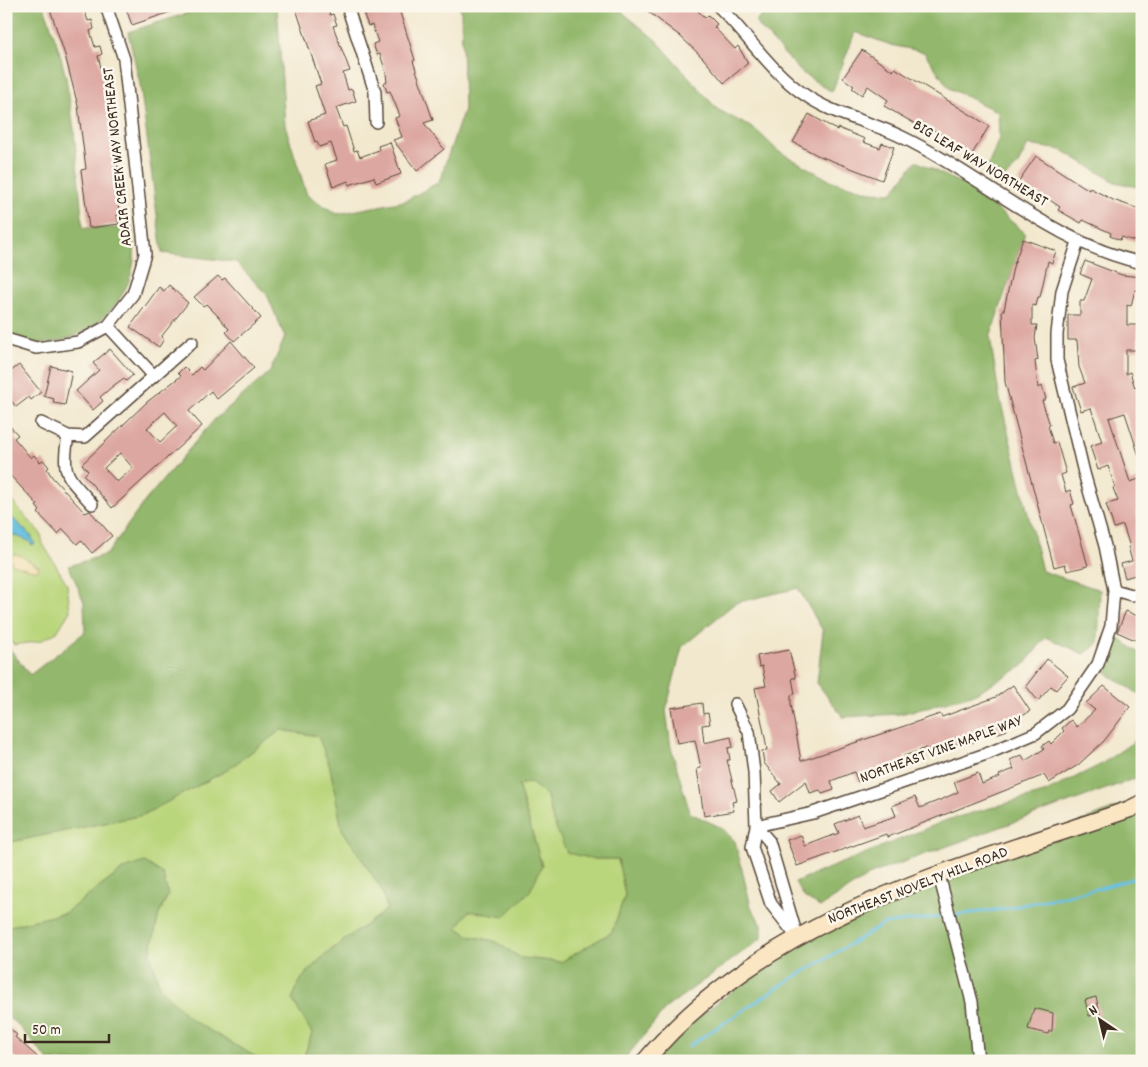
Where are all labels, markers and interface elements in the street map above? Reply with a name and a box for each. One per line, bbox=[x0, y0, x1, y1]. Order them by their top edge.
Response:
street label: ADAIR CREEK WAY NORTHEAST bbox=[97, 66, 139, 248]
street label: BIG LEAF WAY NORTHEAST bbox=[908, 114, 1052, 214]
street label: NORTHEAST VINE MAPLE WAY bbox=[857, 710, 1026, 790]
street label: NORTHEAST NOVELTY HILL ROAD bbox=[825, 841, 1011, 931]
north arrow bbox=[1076, 994, 1126, 1044]
text: N bbox=[1085, 1001, 1102, 1021]
scale bar bbox=[25, 1012, 109, 1044]
text: 50 m bbox=[32, 1020, 61, 1042]

